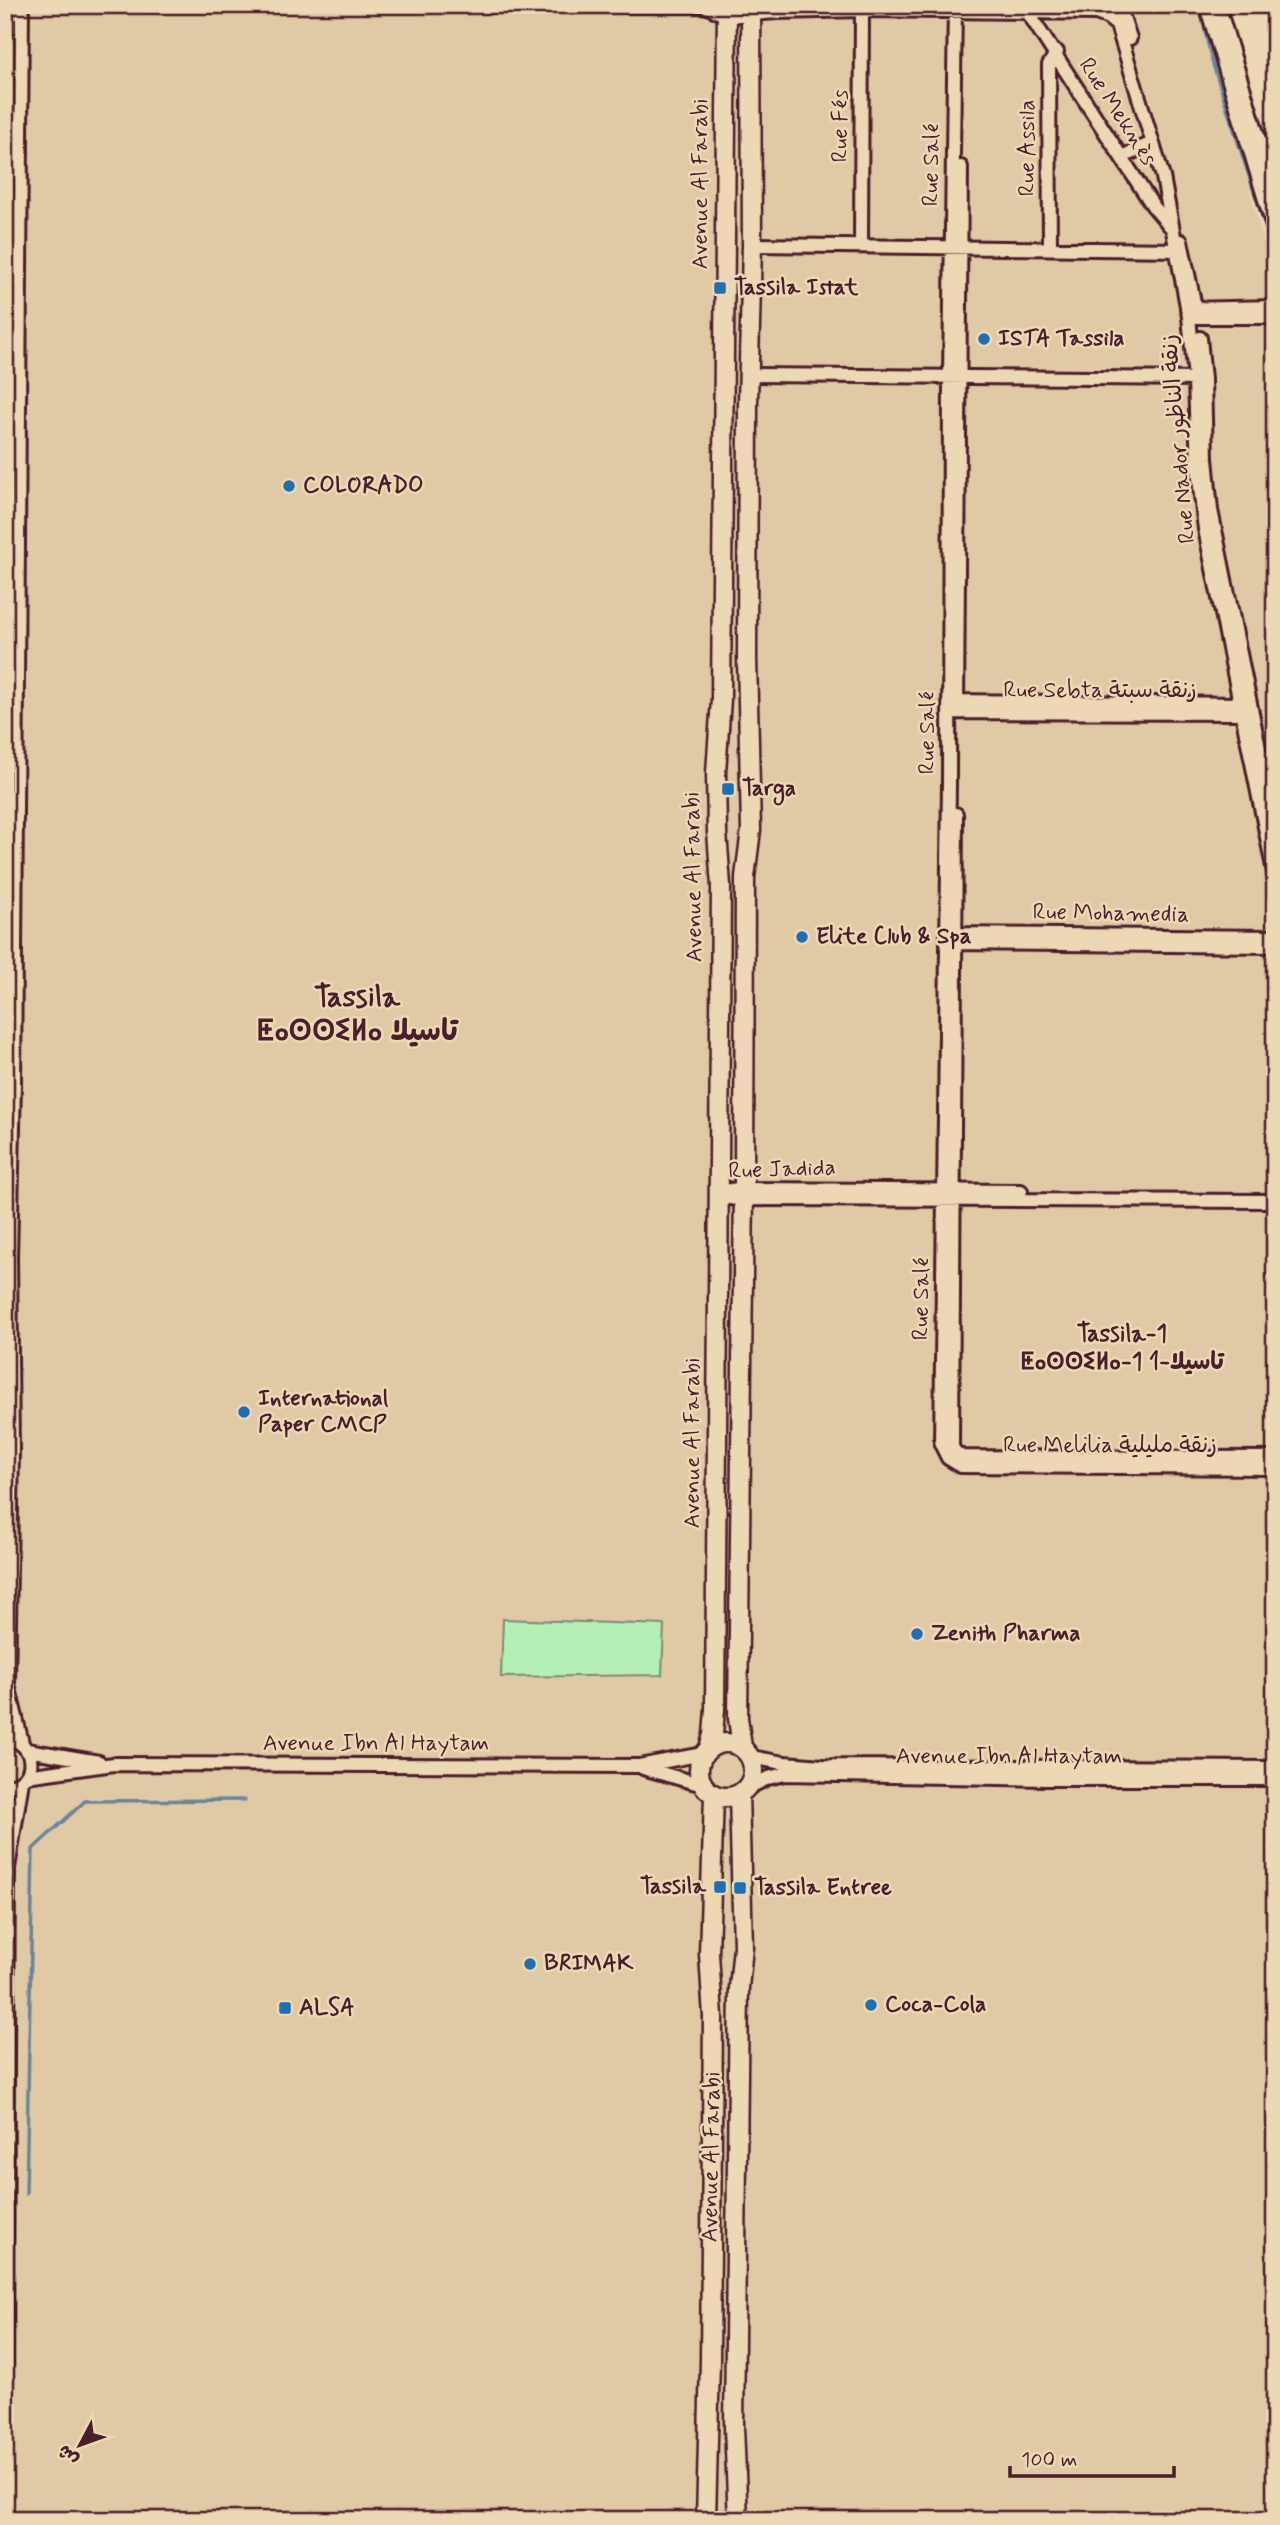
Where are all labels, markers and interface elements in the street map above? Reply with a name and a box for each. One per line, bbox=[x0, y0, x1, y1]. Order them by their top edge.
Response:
street label: Rue Meknès bbox=[1071, 52, 1163, 172]
street label: Rue Fés bbox=[826, 90, 856, 162]
street label: Avenue Al Farabi bbox=[686, 99, 716, 269]
street label: Rue Assila bbox=[1013, 100, 1043, 196]
street label: Rue Salé bbox=[916, 123, 948, 207]
place label: Tassila Istat bbox=[734, 273, 859, 303]
marker: Tassila Istat bbox=[712, 280, 728, 296]
place label: ISTA Tassila bbox=[998, 324, 1125, 354]
marker: ISTA Tassila bbox=[976, 331, 992, 347]
street label: Rue Nador زنقة الناظور bbox=[1155, 333, 1203, 545]
place label: COLORADO bbox=[303, 471, 424, 501]
marker: COLORADO bbox=[281, 478, 297, 494]
street label: Rue Sebta زنقة سبتة bbox=[1003, 676, 1197, 706]
street label: Rue Salé bbox=[913, 692, 943, 774]
place label: Targa bbox=[742, 774, 796, 806]
marker: Targa bbox=[720, 781, 736, 797]
street label: Avenue Al Farabi bbox=[678, 791, 710, 963]
street label: Rue Mohamedia bbox=[1032, 898, 1190, 930]
place label: Elite Club & Spa bbox=[816, 922, 972, 952]
marker: Elite Club & Spa bbox=[794, 929, 810, 945]
district label: Tassila ⵟⴰⵙⵙⵉⵍⴰ تاسيلا bbox=[256, 978, 459, 1051]
street label: Rue Jadida bbox=[728, 1153, 836, 1187]
street label: Rue Salé bbox=[906, 1257, 938, 1341]
district label: Tassila-1 ⵟⴰⵙⵙⵉⵍⴰ-1 1-تاسيلا bbox=[1020, 1319, 1225, 1378]
street label: Avenue Al Farabi bbox=[678, 1358, 708, 1528]
place label: International Paper CMCP bbox=[258, 1384, 389, 1440]
marker: International Paper CMCP bbox=[236, 1404, 252, 1420]
street label: Rue Melilia زنقة مليلية bbox=[1003, 1431, 1217, 1461]
place label: Zenith Pharma bbox=[931, 1619, 1081, 1649]
marker: Zenith Pharma bbox=[909, 1626, 925, 1642]
street label: Avenue Ibn Al Haytam bbox=[263, 1729, 489, 1759]
street label: Avenue Ibn Al Haytam bbox=[896, 1742, 1122, 1772]
place label: Tassila bbox=[640, 1872, 707, 1902]
place label: Tassila Entree bbox=[754, 1873, 892, 1903]
marker: Tassila bbox=[712, 1879, 728, 1895]
marker: Tassila Entree bbox=[732, 1880, 748, 1896]
place label: BRIMAK bbox=[544, 1949, 634, 1979]
marker: BRIMAK bbox=[522, 1956, 538, 1972]
place label: Coca-Cola bbox=[885, 1990, 986, 2020]
place label: ALSA bbox=[299, 1993, 354, 2023]
marker: Coca-Cola bbox=[863, 1997, 879, 2013]
marker: ALSA bbox=[277, 2000, 293, 2016]
street label: Avenue Al Farabi bbox=[696, 2071, 728, 2243]
north arrow bbox=[46, 2410, 116, 2480]
scale bar bbox=[1010, 2434, 1175, 2478]
text: ش bbox=[52, 2439, 85, 2471]
text: 100 m bbox=[1021, 2446, 1077, 2474]

